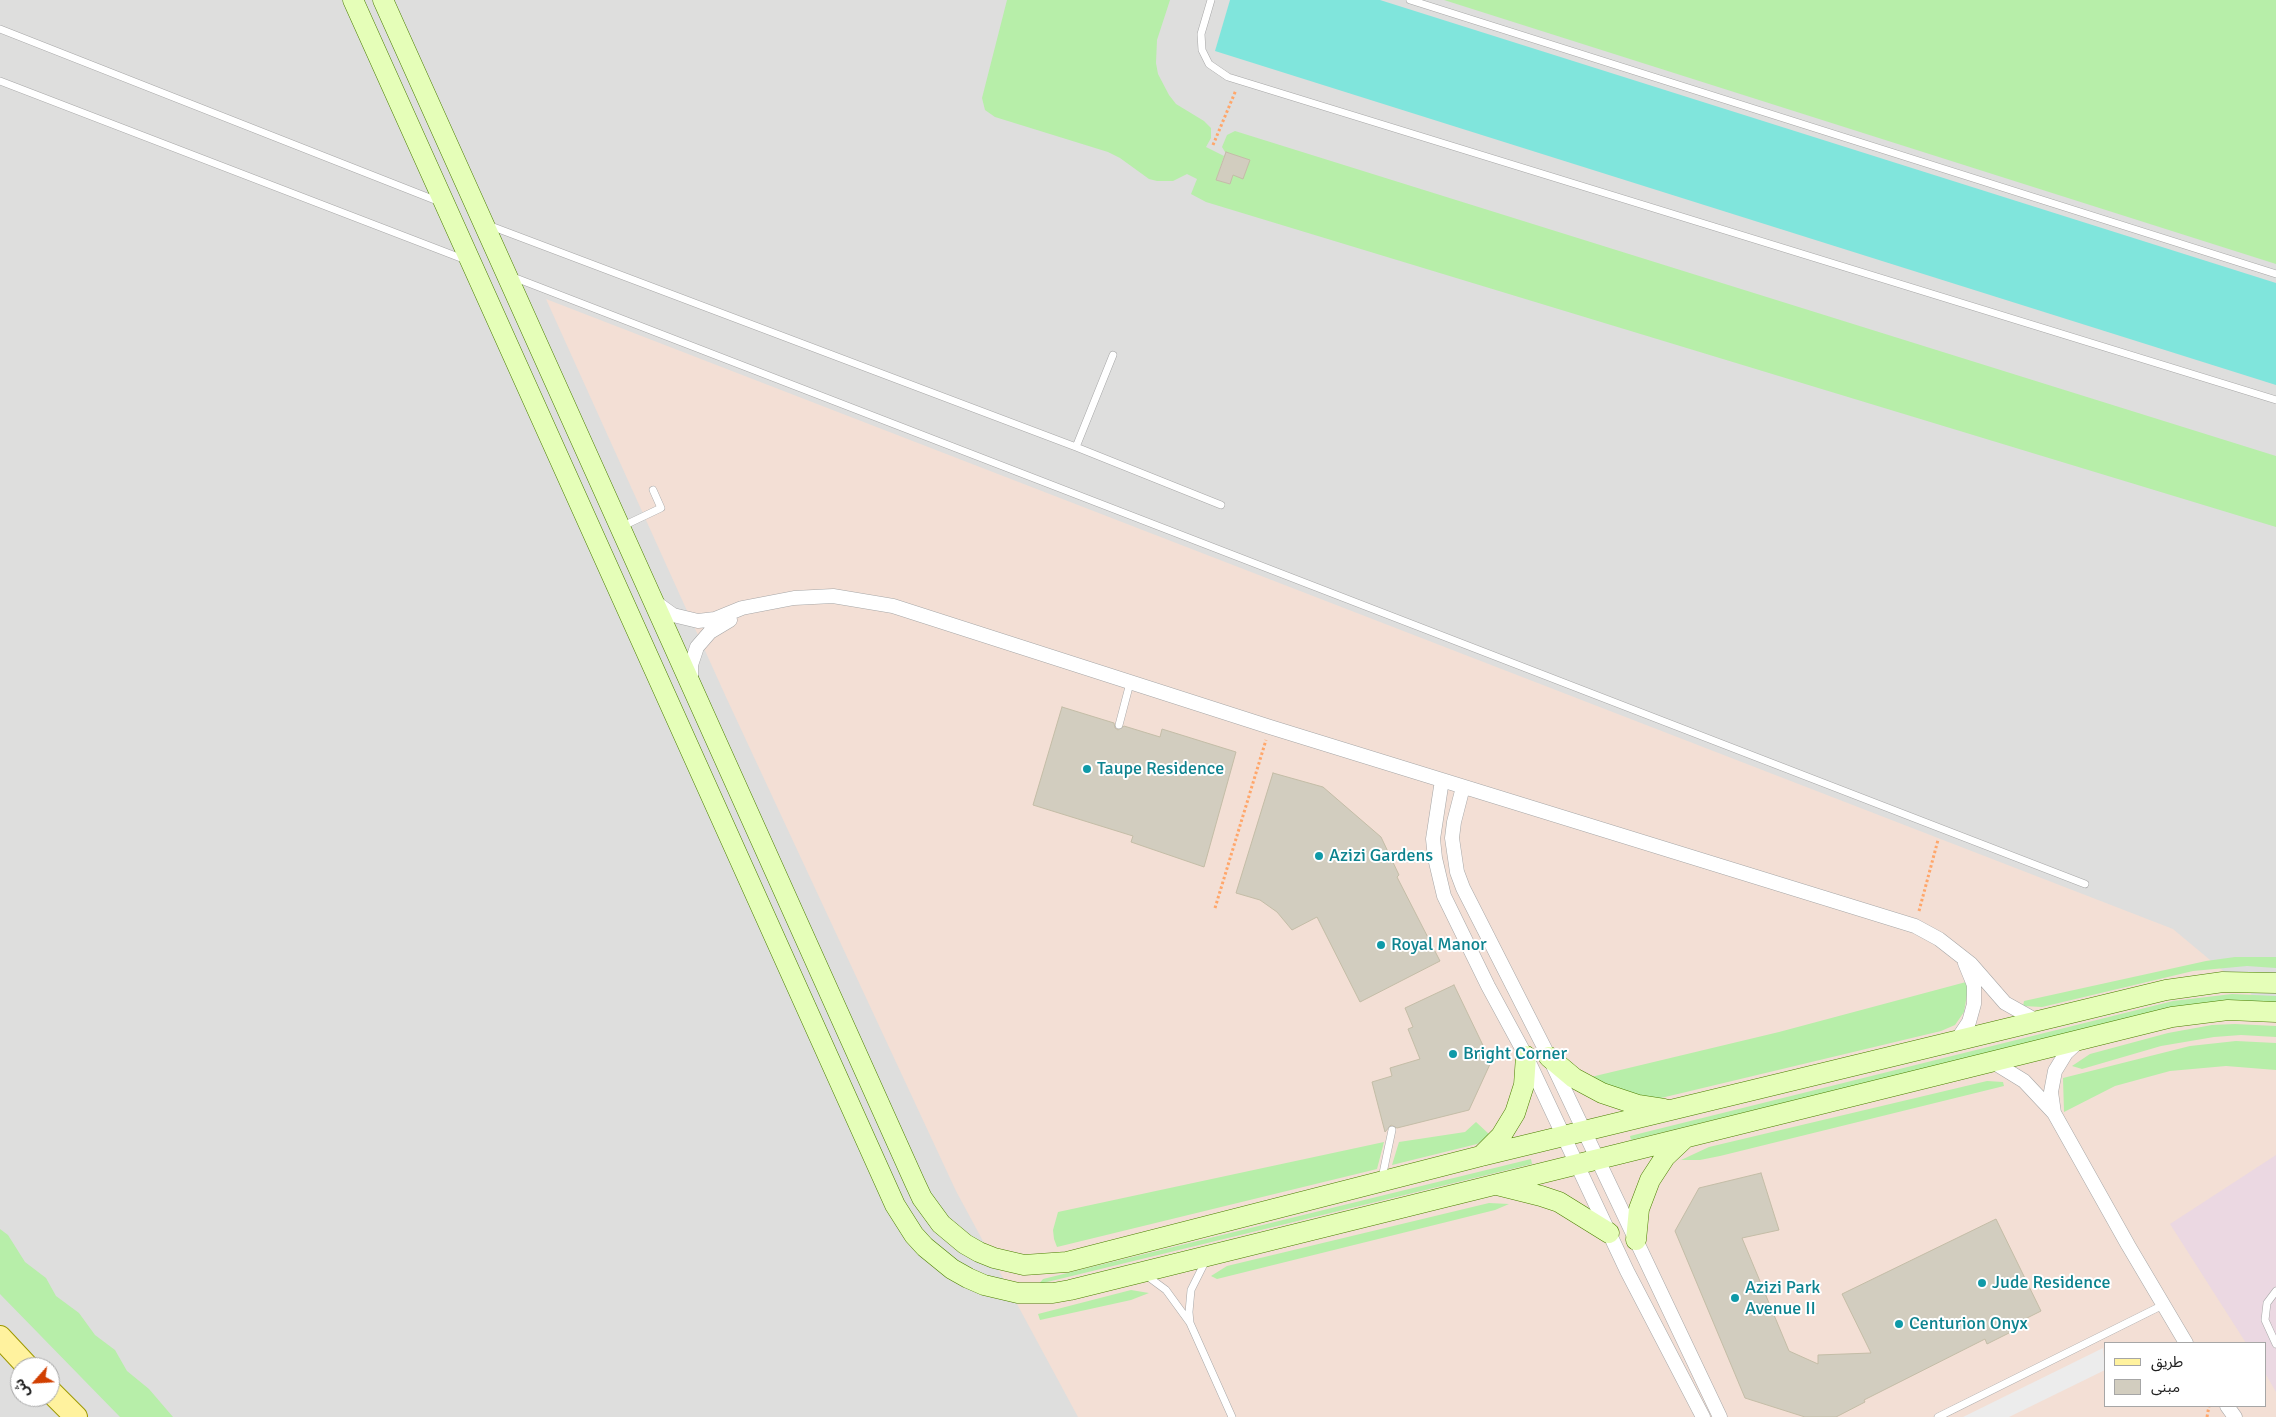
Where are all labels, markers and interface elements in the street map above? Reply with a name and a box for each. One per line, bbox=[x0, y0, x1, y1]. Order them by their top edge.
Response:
place label: Taupe Residence bbox=[1097, 758, 1224, 780]
marker: Taupe Residence bbox=[1081, 763, 1093, 775]
place label: Azizi Gardens bbox=[1329, 845, 1433, 867]
marker: Azizi Gardens bbox=[1313, 850, 1325, 862]
place label: Royal Manor bbox=[1391, 934, 1487, 956]
marker: Royal Manor bbox=[1375, 939, 1387, 951]
place label: Bright Corner bbox=[1463, 1043, 1567, 1065]
marker: Bright Corner bbox=[1447, 1048, 1459, 1060]
place label: Jude Residence bbox=[1992, 1272, 2111, 1294]
place label: Azizi Park Avenue II bbox=[1745, 1277, 1820, 1320]
marker: Jude Residence bbox=[1976, 1277, 1988, 1289]
marker: Azizi Park Avenue II bbox=[1729, 1292, 1741, 1304]
place label: Centurion Onyx bbox=[1909, 1313, 2028, 1335]
marker: Centurion Onyx bbox=[1893, 1318, 1905, 1330]
legend bbox=[2104, 1342, 2266, 1407]
text: طريق bbox=[2151, 1353, 2183, 1371]
north arrow bbox=[10, 1357, 60, 1407]
text: ش bbox=[10, 1376, 34, 1401]
text: مبنى bbox=[2151, 1378, 2180, 1396]

